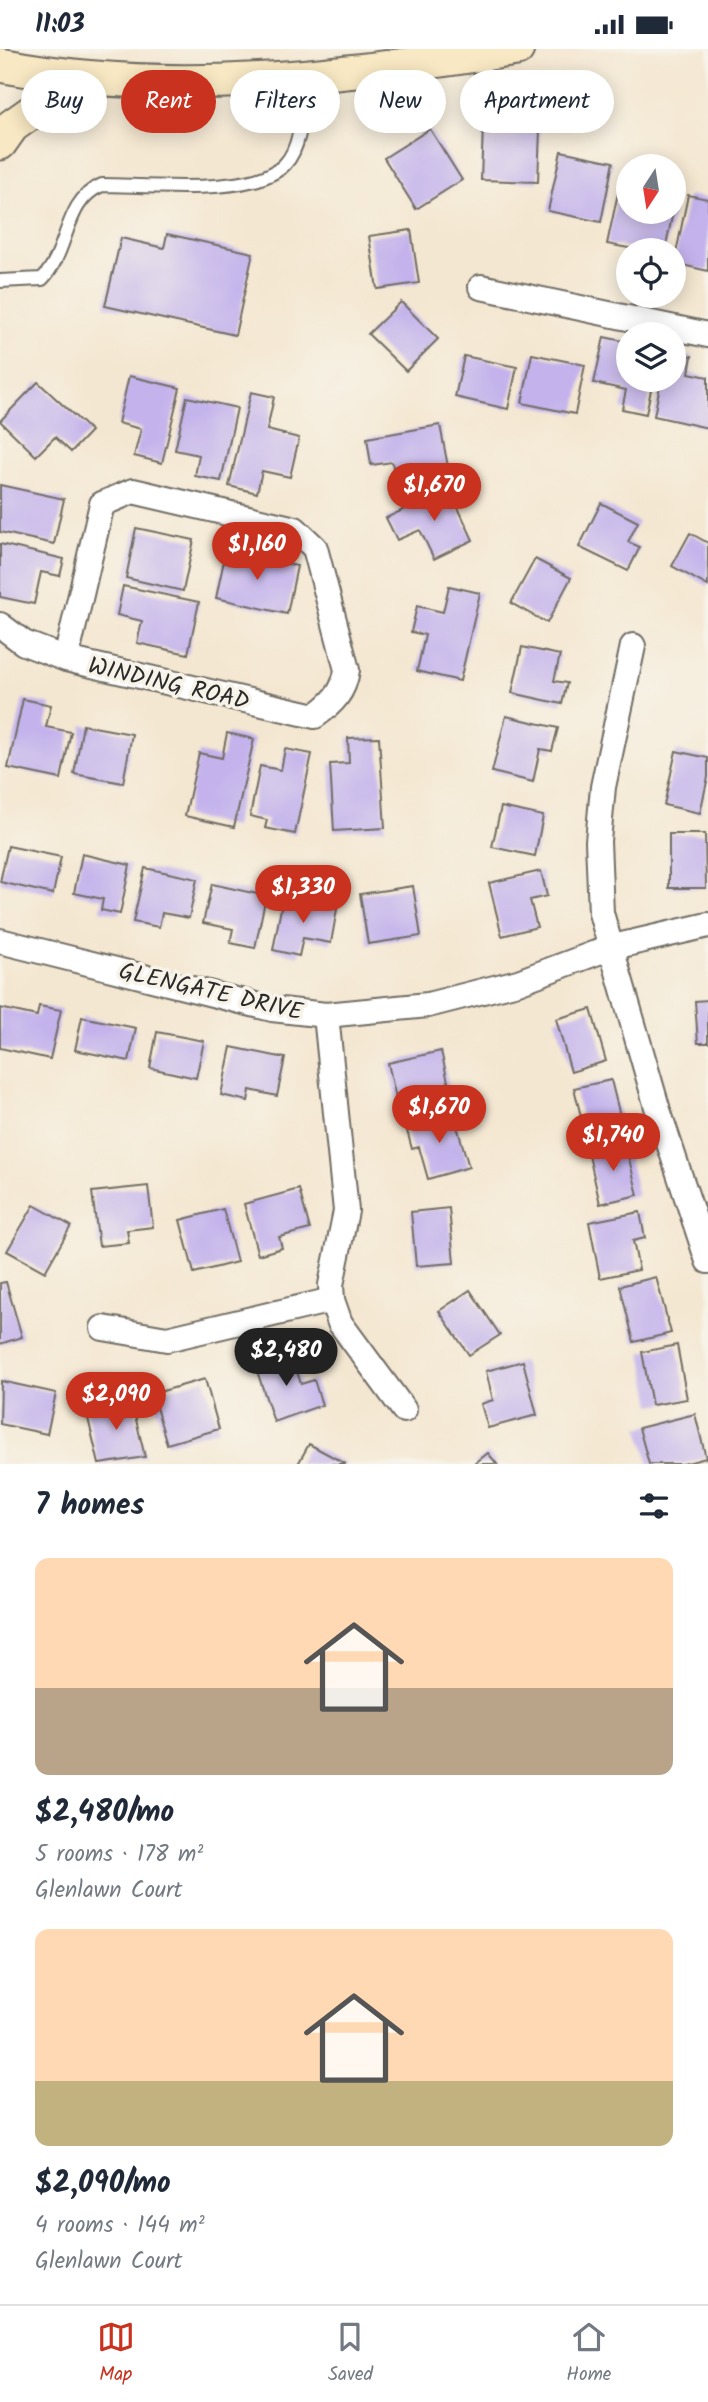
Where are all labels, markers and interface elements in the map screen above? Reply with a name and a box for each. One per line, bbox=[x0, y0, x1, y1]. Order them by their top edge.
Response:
text: 11:03 bbox=[35, 4, 85, 46]
chip: Buy bbox=[21, 70, 107, 133]
chip: Rent bbox=[121, 70, 216, 133]
chip: Filters bbox=[230, 70, 340, 133]
chip: New bbox=[354, 70, 446, 133]
chip: Apartment bbox=[460, 70, 614, 133]
north arrow bbox=[616, 154, 686, 224]
map controls bbox=[616, 154, 686, 392]
button: locate bbox=[616, 238, 686, 308]
button: layers bbox=[616, 322, 686, 392]
pin: $1,670 bbox=[377, 463, 491, 523]
text: $1,670 bbox=[403, 468, 465, 504]
pin: $1,160 bbox=[200, 523, 314, 582]
text: $1,160 bbox=[228, 527, 286, 563]
street label: WINDING ROAD bbox=[84, 647, 253, 722]
pin: $1,330 bbox=[246, 865, 360, 925]
text: $1,330 bbox=[271, 870, 335, 906]
street label: GLENGATE DRIVE bbox=[115, 952, 307, 1033]
pin: $1,670 bbox=[382, 1085, 496, 1145]
text: $1,670 bbox=[408, 1090, 470, 1126]
pin: $1,740 bbox=[556, 1113, 670, 1173]
text: $1,740 bbox=[582, 1118, 644, 1154]
pin: $2,480 bbox=[229, 1329, 343, 1388]
text: $2,480 bbox=[251, 1333, 321, 1369]
pin: $2,090 bbox=[59, 1373, 173, 1432]
text: $2,090 bbox=[82, 1377, 150, 1413]
text: 7 homes bbox=[35, 1482, 145, 1530]
icon: filters bbox=[635, 1487, 673, 1525]
icon: home bbox=[291, 1604, 417, 1730]
text: $2,480/mo bbox=[35, 1789, 174, 1837]
text: 5 rooms · 178 m² bbox=[35, 1837, 203, 1873]
text: Glenlawn Court bbox=[35, 1873, 182, 1909]
icon: home bbox=[291, 1975, 417, 2101]
text: $2,090/mo bbox=[35, 2160, 171, 2208]
text: 4 rooms · 144 m² bbox=[35, 2208, 205, 2244]
text: Glenlawn Court bbox=[35, 2244, 182, 2280]
tab: Map bbox=[97, 2318, 135, 2390]
tab: Saved bbox=[328, 2318, 373, 2390]
tab: Home bbox=[566, 2318, 611, 2390]

